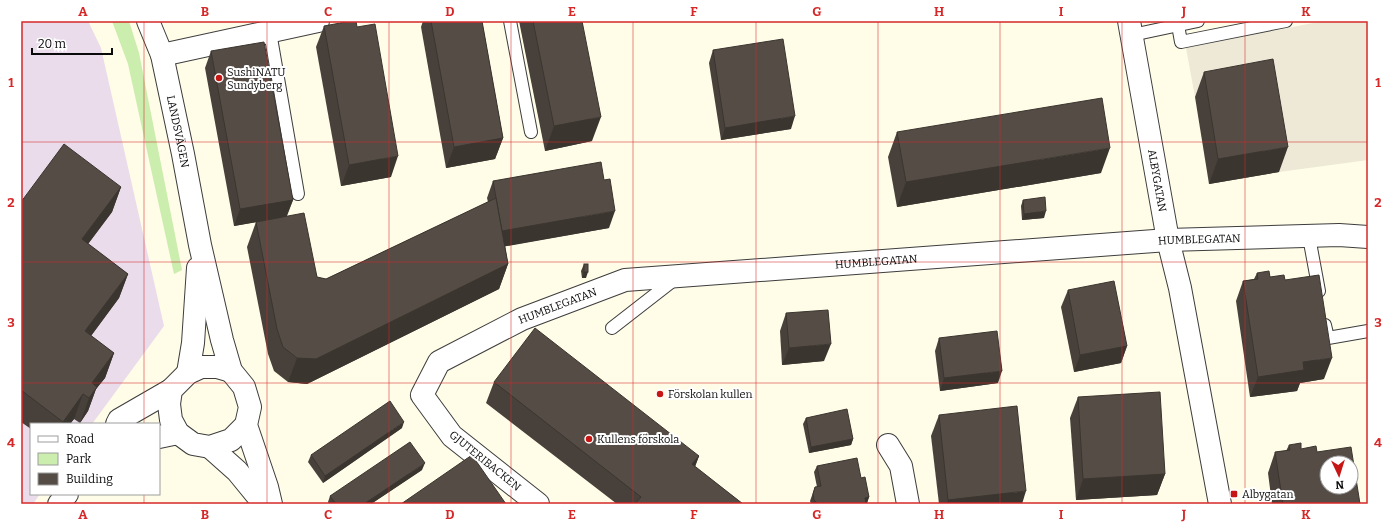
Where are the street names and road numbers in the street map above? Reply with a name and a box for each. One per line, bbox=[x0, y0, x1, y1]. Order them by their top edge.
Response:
street label: LANDSVÄGEN bbox=[164, 94, 192, 169]
street label: ALBYGATAN bbox=[1145, 148, 1169, 213]
street label: HUMBLEGATAN bbox=[1158, 231, 1241, 247]
street label: HUMBLEGATAN bbox=[834, 252, 918, 271]
street label: HUMBLEGATAN bbox=[516, 285, 599, 326]
street label: GJUTERIBACKEN bbox=[447, 428, 524, 494]

